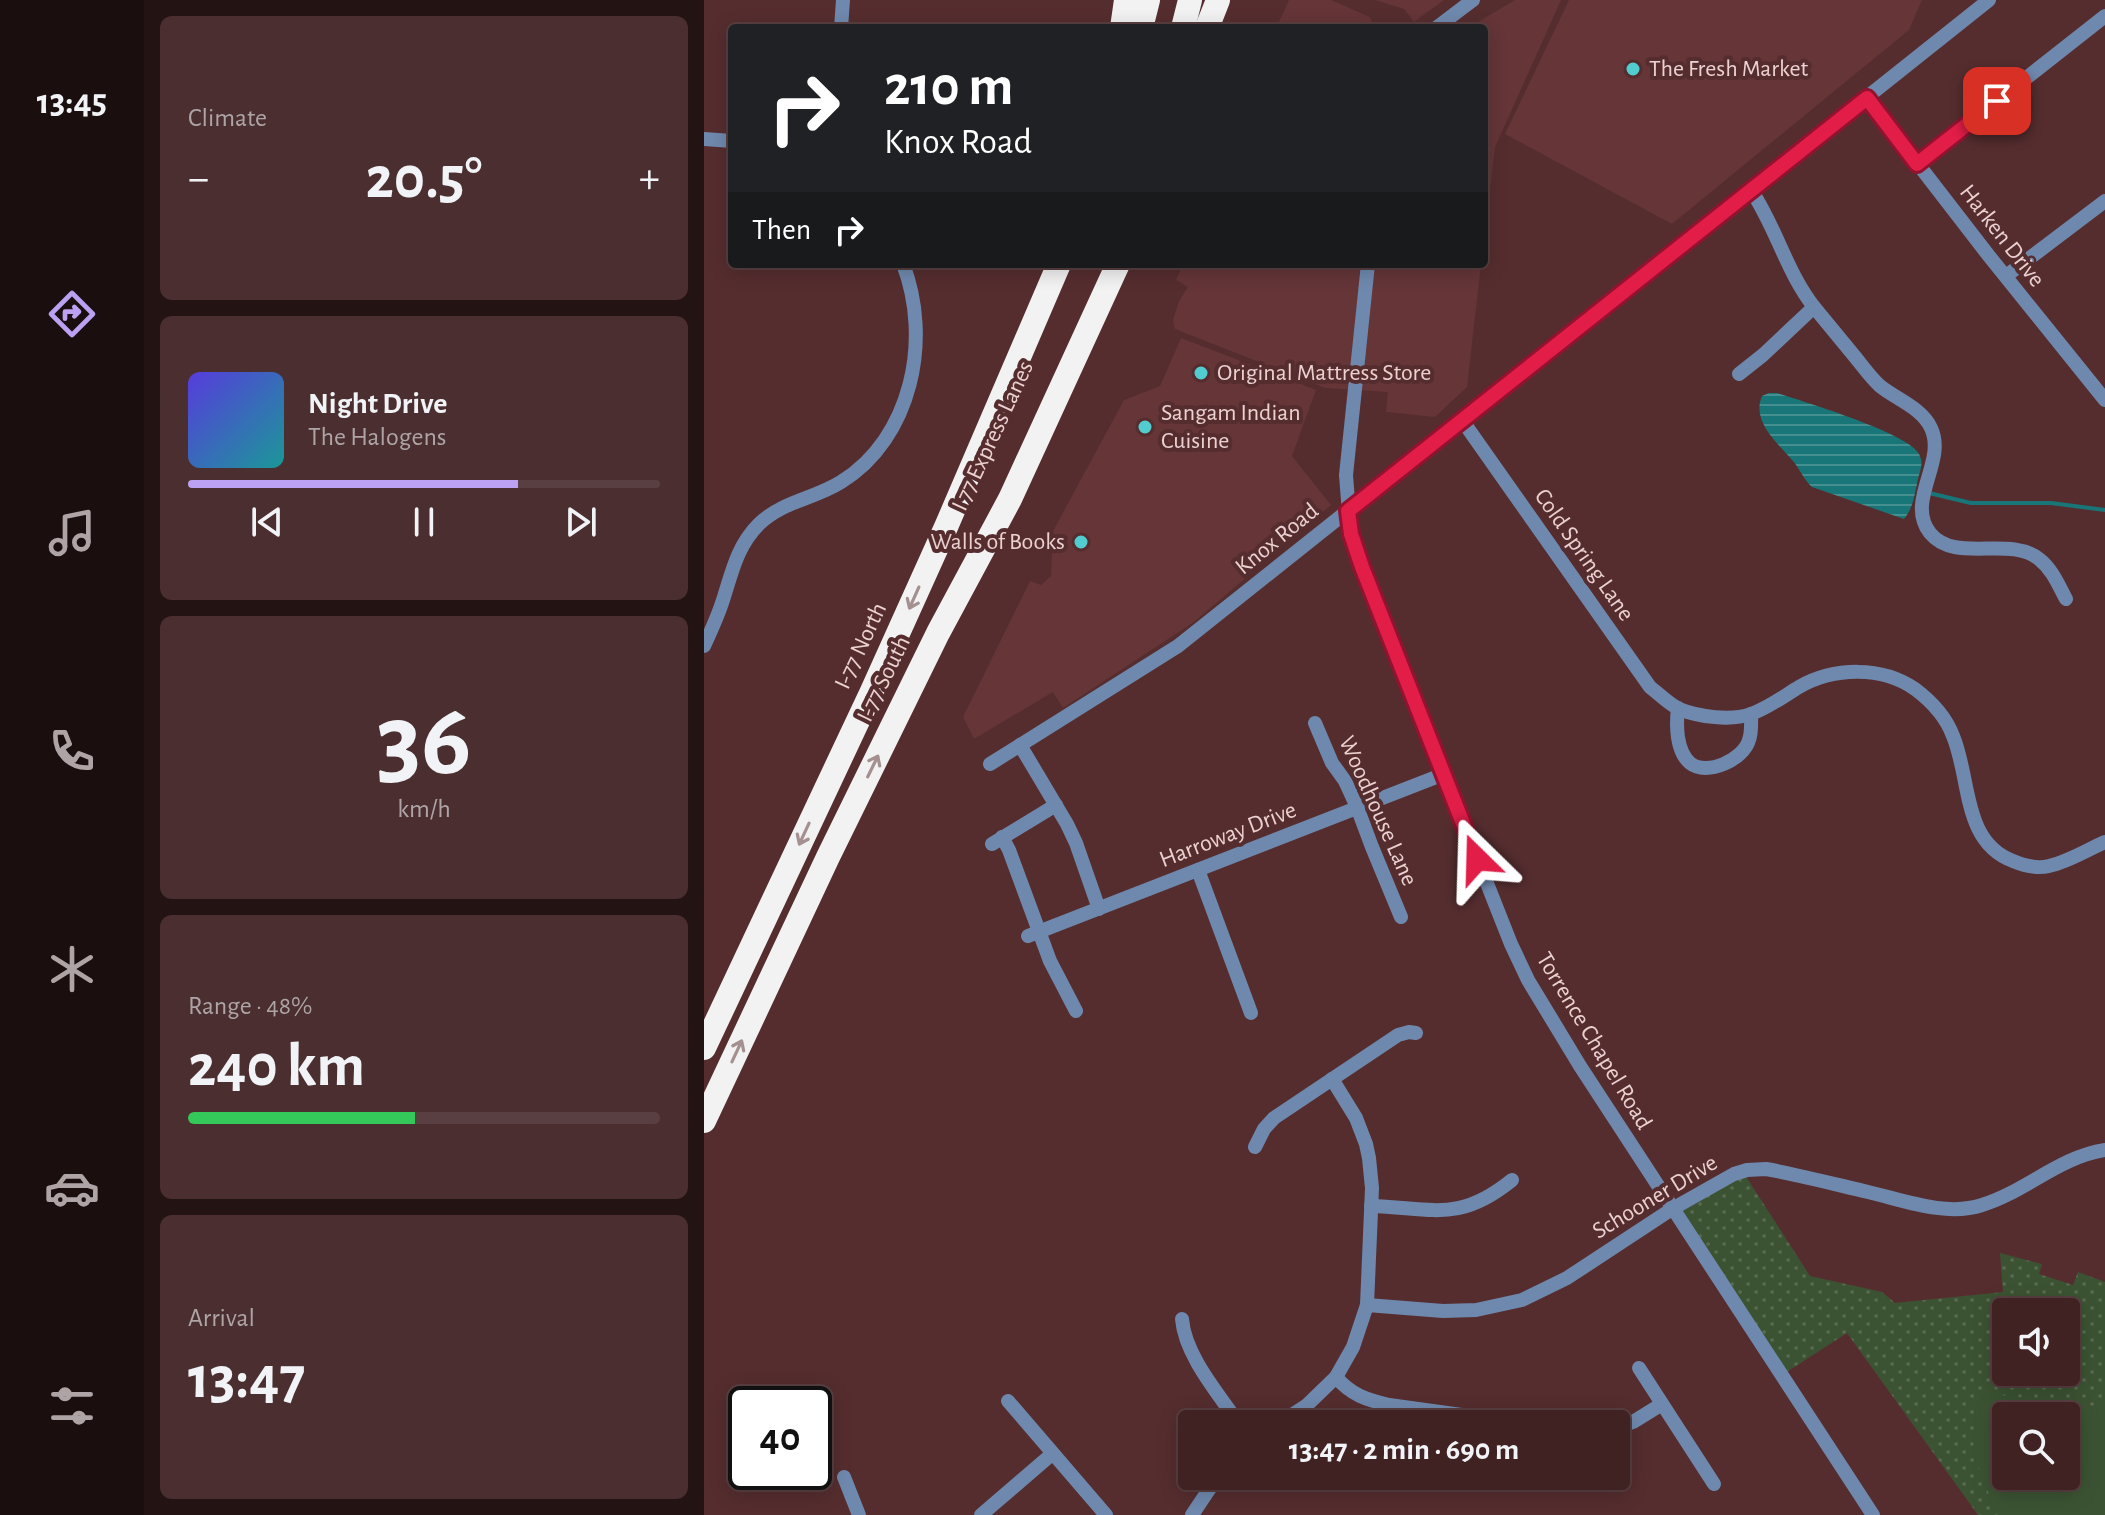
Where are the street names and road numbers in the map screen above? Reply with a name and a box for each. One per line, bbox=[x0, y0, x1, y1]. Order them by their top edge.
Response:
street label: Harken Drive bbox=[1955, 180, 2049, 292]
street label: I 77 Express Lanes bbox=[948, 358, 1038, 514]
street label: Cold Spring Lane bbox=[1530, 485, 1638, 625]
street label: Knox Road bbox=[1231, 499, 1323, 579]
street label: I-77 North bbox=[831, 599, 891, 693]
street label: I-77 South bbox=[853, 632, 915, 726]
street label: Woodhouse Lane bbox=[1334, 733, 1422, 889]
street label: Harroway Drive bbox=[1156, 798, 1300, 872]
street label: Torrence Chapel Road bbox=[1532, 948, 1656, 1134]
street label: Schooner Drive bbox=[1588, 1150, 1722, 1244]

